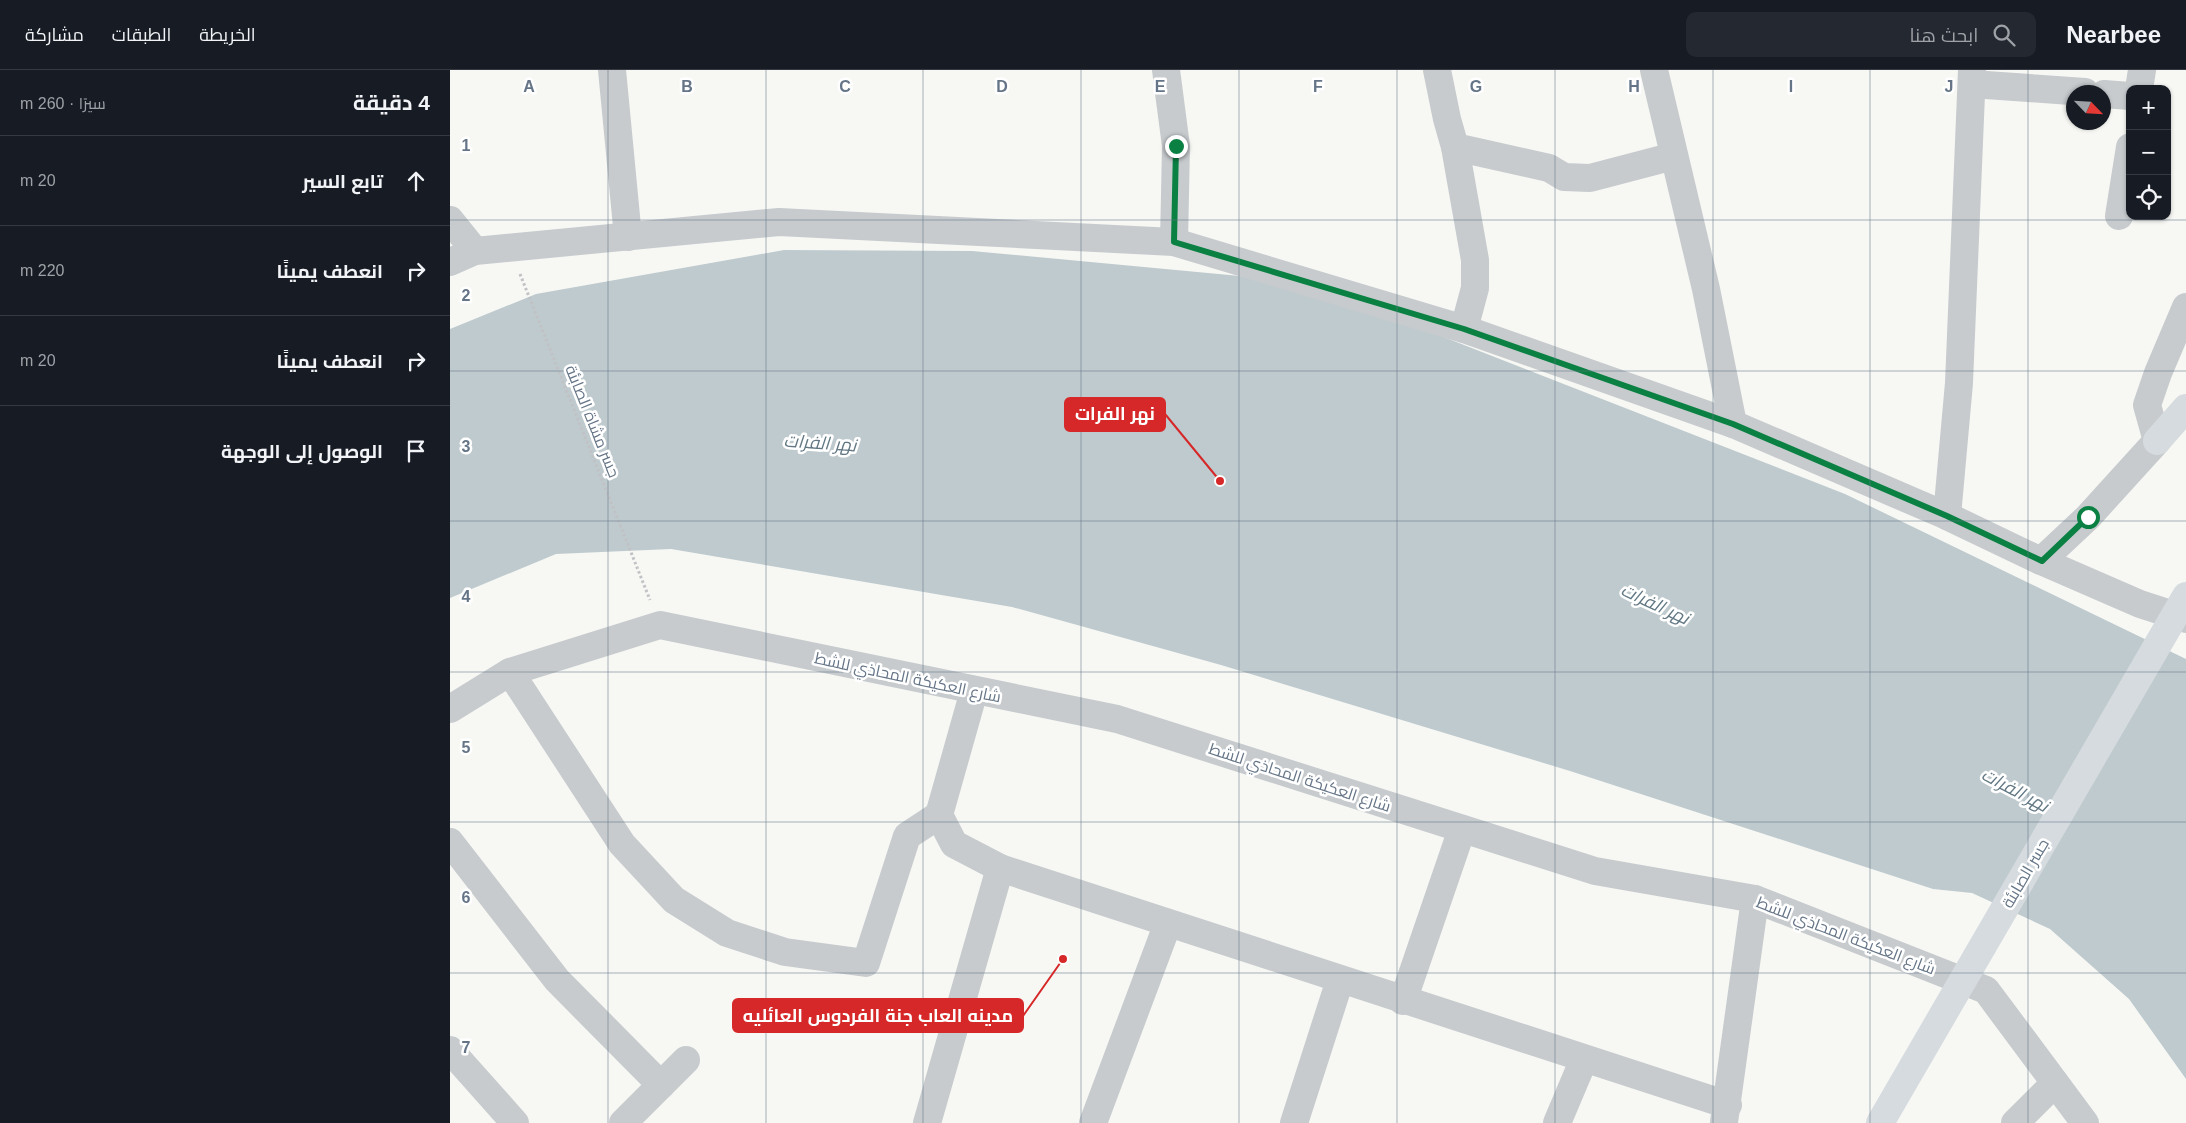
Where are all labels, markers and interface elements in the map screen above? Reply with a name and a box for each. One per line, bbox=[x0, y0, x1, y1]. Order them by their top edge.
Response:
search box bbox=[1686, 12, 2036, 57]
icon: search bbox=[1990, 21, 2018, 49]
text: Nearbee bbox=[2066, 21, 2161, 48]
text: مشاركة bbox=[25, 25, 84, 45]
text: الطبقات bbox=[112, 25, 171, 45]
text: الخريطة bbox=[199, 25, 256, 45]
text: ابحث هنا bbox=[1910, 25, 1978, 46]
text: A bbox=[523, 78, 535, 95]
text: B bbox=[681, 78, 693, 95]
text: C bbox=[839, 78, 851, 95]
text: D bbox=[996, 78, 1008, 95]
text: E bbox=[1155, 78, 1166, 95]
text: F bbox=[1313, 78, 1323, 95]
text: G bbox=[1470, 78, 1482, 95]
text: H bbox=[1628, 78, 1640, 95]
text: I bbox=[1789, 78, 1793, 95]
text: J bbox=[1945, 78, 1953, 95]
north arrow bbox=[2066, 85, 2111, 130]
map controls bbox=[2126, 85, 2171, 220]
button: + bbox=[2126, 85, 2171, 130]
text: 4 دقيقة bbox=[353, 91, 430, 114]
text: سيرًا · 260 m bbox=[20, 95, 106, 112]
button: − bbox=[2126, 130, 2171, 175]
route end bbox=[1165, 135, 1188, 158]
text: 1 bbox=[462, 137, 471, 154]
icon: ahead bbox=[402, 167, 430, 195]
text: تابع السير bbox=[302, 171, 383, 192]
text: 20 m bbox=[20, 172, 56, 189]
button: locate bbox=[2126, 175, 2171, 220]
icon: right bbox=[402, 257, 430, 285]
text: انعطف يمينًا bbox=[276, 261, 383, 282]
text: 220 m bbox=[20, 262, 64, 279]
text: 2 bbox=[462, 287, 471, 304]
icon: right bbox=[402, 347, 430, 375]
text: انعطف يمينًا bbox=[276, 351, 383, 372]
text: 20 m bbox=[20, 352, 56, 369]
street label: جسر مشاة الصابئة bbox=[561, 363, 623, 480]
callout: نهر الفرات bbox=[1065, 398, 1165, 431]
text: نهر الفرات bbox=[1075, 404, 1155, 425]
water label: نهر الفرات bbox=[783, 430, 859, 457]
icon: arrive bbox=[402, 437, 430, 465]
text: 3 bbox=[462, 438, 471, 455]
text: الوصول إلى الوجهة bbox=[221, 441, 383, 462]
route start bbox=[2077, 506, 2100, 529]
water label: نهر الفرات bbox=[1617, 580, 1694, 630]
text: 4 bbox=[462, 588, 471, 605]
street label: شارع العكيكة المحاذي للشط bbox=[812, 649, 1003, 710]
text: 5 bbox=[462, 739, 471, 756]
street label: شارع العكيكة المحاذي للشط bbox=[1205, 740, 1393, 820]
water label: نهر الفرات bbox=[1978, 764, 2054, 818]
street label: جسر الصابئة bbox=[1999, 836, 2053, 911]
text: 6 bbox=[462, 889, 471, 906]
street label: شارع العكيكة المحاذي للشط bbox=[1752, 893, 1938, 982]
callout: مدينه العاب جنة الفردوس العائليه bbox=[733, 999, 1023, 1032]
text: مدينه العاب جنة الفردوس العائليه bbox=[743, 1006, 1013, 1027]
text: 7 bbox=[462, 1039, 471, 1056]

